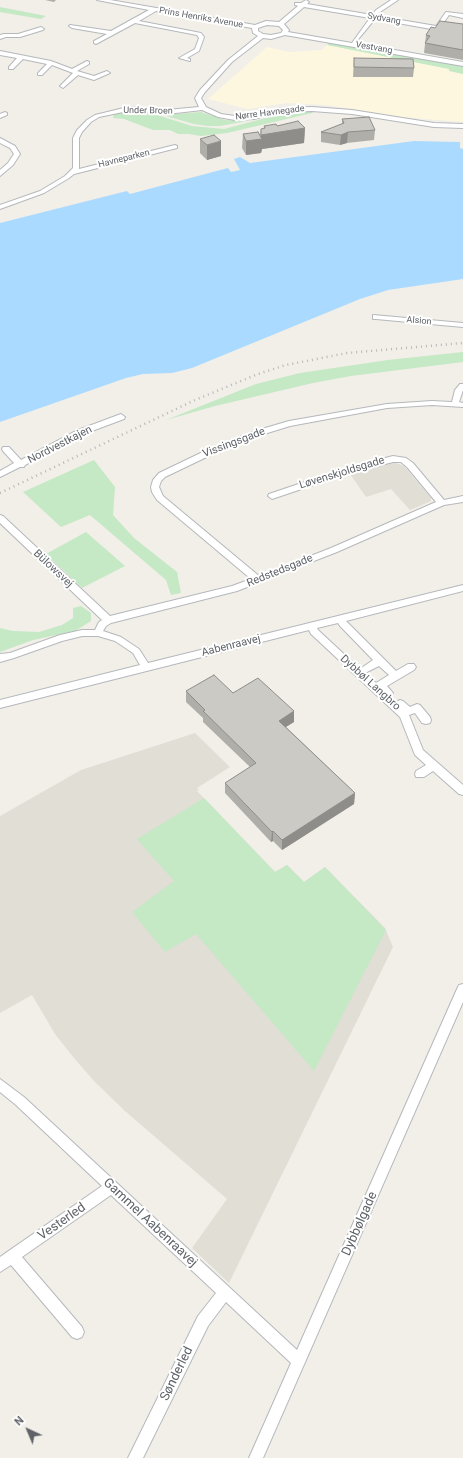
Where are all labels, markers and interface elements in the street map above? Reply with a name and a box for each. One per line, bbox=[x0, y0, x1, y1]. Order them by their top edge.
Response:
street label: Prins Henriks Avenue bbox=[158, 5, 244, 31]
street label: Sydvang bbox=[366, 11, 402, 27]
street label: Vestvang bbox=[355, 39, 393, 57]
street label: Nørre Havnegade bbox=[235, 103, 305, 123]
street label: Under Broen bbox=[123, 105, 173, 117]
street label: Havneparken bbox=[97, 147, 151, 171]
street label: Alsion bbox=[406, 315, 432, 327]
street label: Nordvestkajen bbox=[26, 423, 94, 467]
street label: Vissingsgade bbox=[201, 425, 267, 461]
street label: Løvenskjoldsgade bbox=[298, 454, 386, 492]
street label: Bülowsvej bbox=[30, 547, 76, 591]
street label: Redstedsgade bbox=[245, 552, 315, 590]
street label: Aabenraavej bbox=[200, 632, 262, 660]
street label: Dybbøl Langbro bbox=[337, 652, 403, 714]
street label: Gammel Aabenraavej bbox=[100, 1175, 200, 1271]
street label: Dybbølgade bbox=[339, 1190, 381, 1258]
street label: Vesterled bbox=[35, 1200, 89, 1244]
street label: Sønderled bbox=[157, 1344, 197, 1404]
north arrow bbox=[8, 1410, 48, 1450]
text: N bbox=[12, 1414, 27, 1428]

